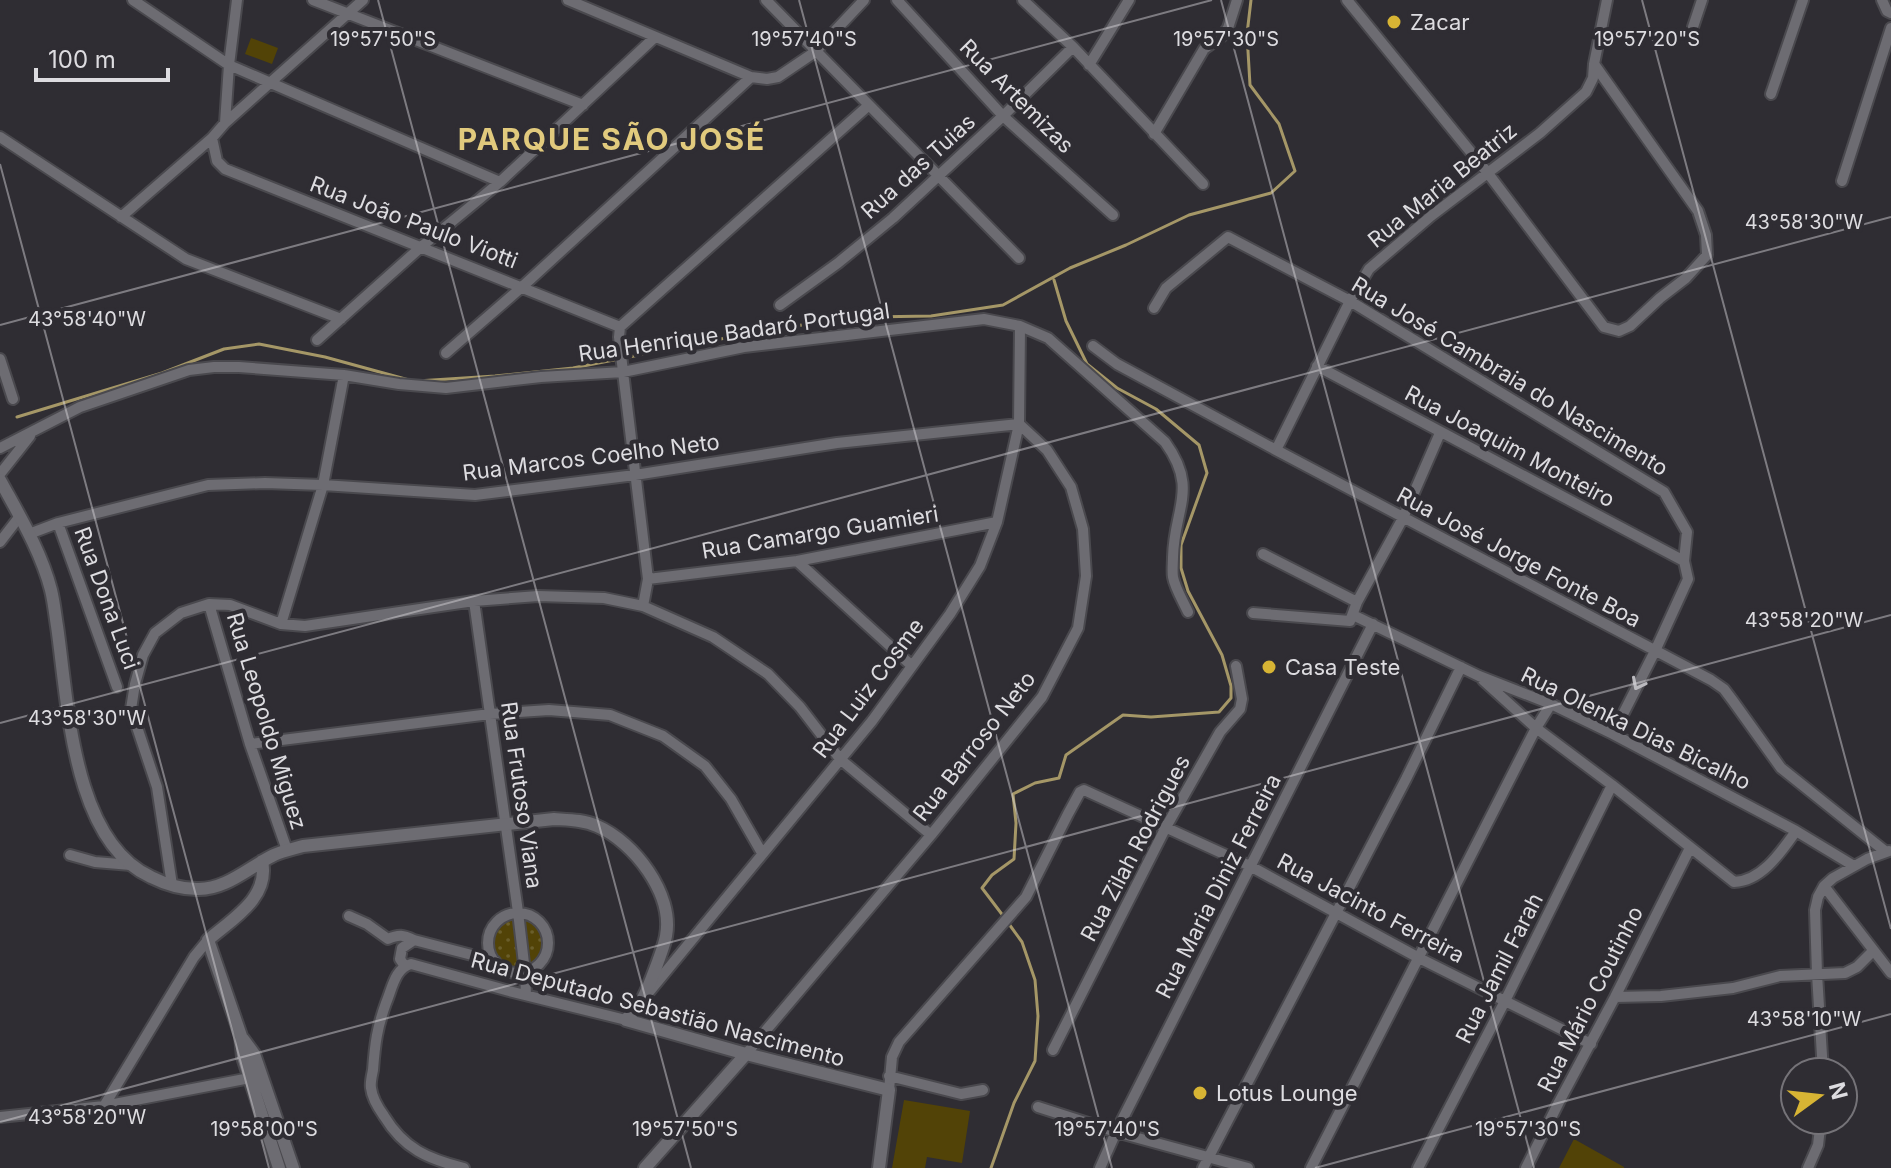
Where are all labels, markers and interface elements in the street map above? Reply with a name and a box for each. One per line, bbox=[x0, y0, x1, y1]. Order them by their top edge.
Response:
place label: Zacar bbox=[1410, 9, 1470, 35]
marker: Zacar bbox=[1385, 13, 1403, 31]
text: 19°57'50"S bbox=[330, 27, 436, 51]
text: 19°57'40"S bbox=[751, 27, 857, 51]
text: 19°57'30"S bbox=[1173, 27, 1279, 51]
text: 19°57'20"S bbox=[1594, 27, 1700, 51]
scale bar bbox=[36, 32, 168, 82]
street label: Rua Artemizas bbox=[955, 34, 1079, 158]
text: 100 m bbox=[48, 45, 116, 74]
street label: Rua das Tuias bbox=[856, 108, 980, 224]
street label: Rua Maria Beatriz bbox=[1363, 117, 1521, 253]
district label: PARQUE SÃO JOSÉ bbox=[458, 121, 766, 157]
street label: Rua João Paulo Viotti bbox=[306, 170, 522, 274]
text: 43°58'30"W bbox=[1745, 210, 1864, 234]
street label: Rua José Cambraia do Nascimento bbox=[1347, 271, 1673, 481]
street label: Rua Henrique Badaró Portugal bbox=[577, 297, 891, 367]
text: 43°58'40"W bbox=[28, 307, 146, 331]
street label: Rua Joaquim Monteiro bbox=[1401, 380, 1619, 512]
street label: Rua Marcos Coelho Neto bbox=[461, 428, 721, 486]
street label: Rua José Jorge Fonte Boa bbox=[1392, 482, 1646, 632]
street label: Rua Camargo Guamieri bbox=[700, 500, 940, 564]
street label: Rua Dona Luci bbox=[69, 523, 145, 673]
text: 43°58'20"W bbox=[1745, 608, 1864, 632]
street label: Rua Leopoldo Miguez bbox=[222, 609, 312, 833]
street label: Rua Luiz Cosme bbox=[807, 613, 929, 763]
place label: Casa Teste bbox=[1285, 654, 1400, 680]
marker: Casa Teste bbox=[1260, 658, 1278, 676]
street label: Rua Olenka Dias Bicalho bbox=[1517, 661, 1755, 795]
street label: Rua Barroso Neto bbox=[907, 666, 1041, 826]
one-way arrow bbox=[1633, 675, 1648, 690]
street label: Rua Frutoso Viana bbox=[496, 700, 548, 890]
text: 43°58'30"W bbox=[28, 706, 147, 730]
street label: Rua Zilah Rodrigues bbox=[1075, 750, 1195, 946]
street label: Rua Maria Diniz Ferreira bbox=[1150, 769, 1286, 1003]
street label: Rua Jacinto Ferreira bbox=[1273, 848, 1469, 968]
street label: Rua Jamil Farah bbox=[1450, 889, 1548, 1047]
street label: Rua Mário Coutinho bbox=[1532, 902, 1648, 1096]
street label: Rua Deputado Sebastião Nascimento bbox=[468, 946, 848, 1072]
text: 43°58'10"W bbox=[1747, 1007, 1861, 1031]
north arrow bbox=[1779, 1056, 1859, 1136]
text: N bbox=[1824, 1079, 1853, 1102]
place label: Lotus Lounge bbox=[1216, 1080, 1358, 1106]
marker: Lotus Lounge bbox=[1191, 1084, 1209, 1102]
text: 43°58'20"W bbox=[28, 1105, 147, 1129]
text: 19°58'00"S bbox=[210, 1117, 318, 1141]
text: 19°57'50"S bbox=[632, 1117, 738, 1141]
text: 19°57'40"S bbox=[1054, 1117, 1160, 1141]
text: 19°57'30"S bbox=[1475, 1117, 1581, 1141]

